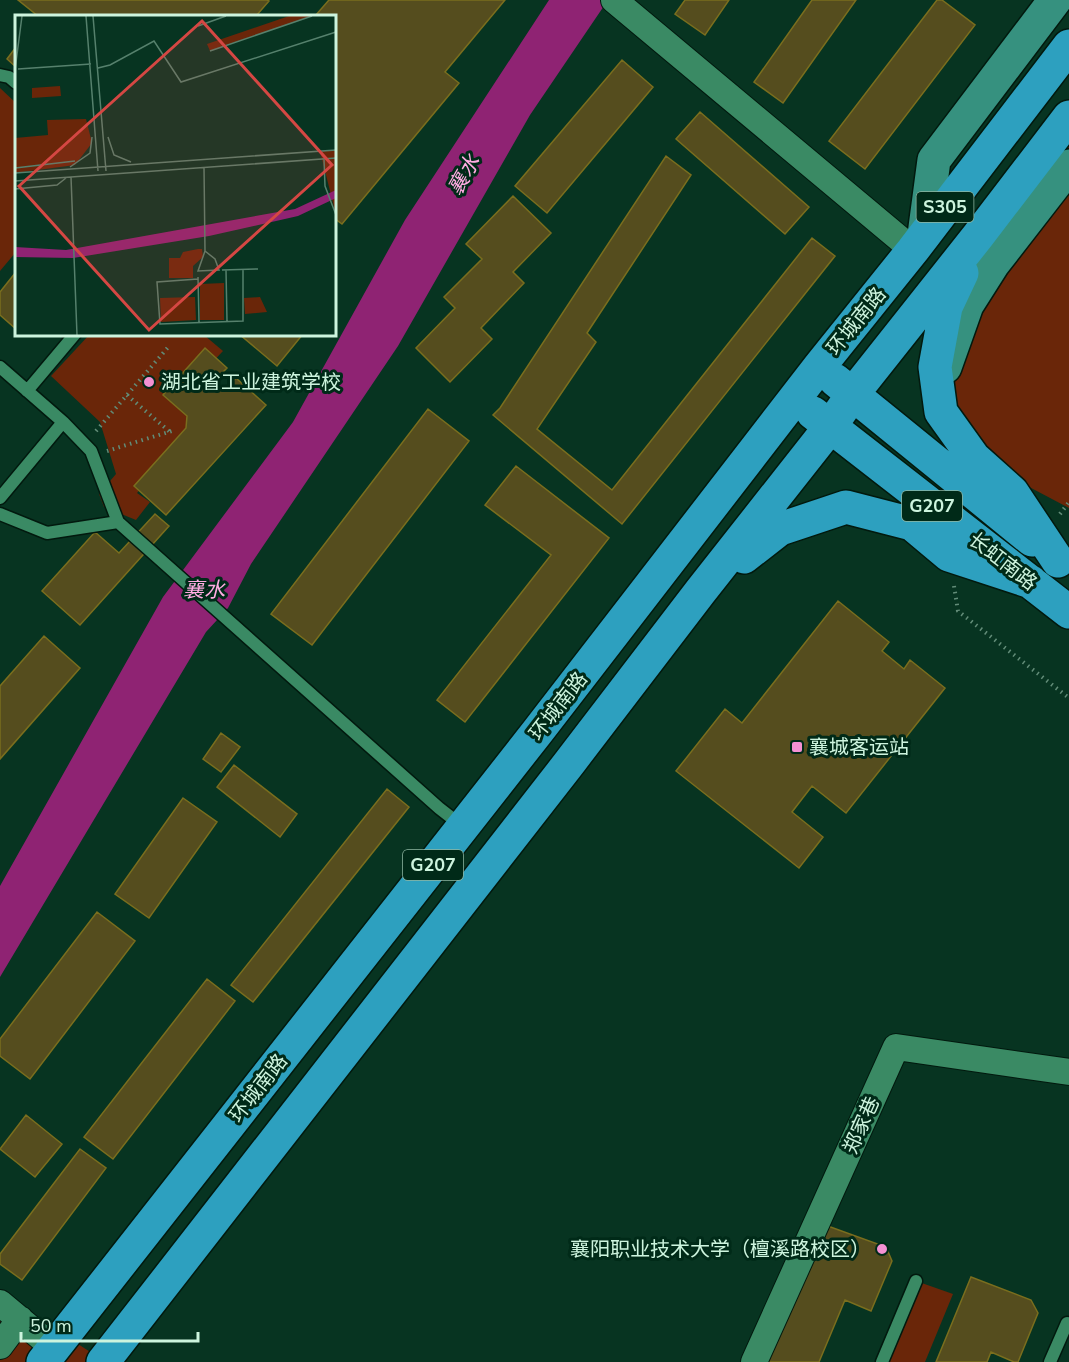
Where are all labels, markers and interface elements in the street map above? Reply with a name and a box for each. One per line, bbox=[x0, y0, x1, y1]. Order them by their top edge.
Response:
inset map bbox=[15, 15, 336, 336]
water label: 襄水 bbox=[441, 149, 487, 200]
road number: S305 bbox=[916, 192, 974, 222]
street label: 环城南路 bbox=[821, 282, 892, 361]
place label: 湖北省工业建筑学校 bbox=[161, 369, 341, 396]
marker: 湖北省工业建筑学校 bbox=[142, 375, 156, 389]
road number: G207 bbox=[902, 491, 962, 521]
street label: 长虹南路 bbox=[963, 526, 1043, 597]
water label: 襄水 bbox=[183, 576, 226, 604]
street label: 环城南路 bbox=[523, 666, 594, 746]
place label: 襄城客运站 bbox=[809, 734, 909, 761]
marker: 襄城客运站 bbox=[790, 740, 804, 754]
road number: G207 bbox=[403, 850, 463, 880]
street label: 环城南路 bbox=[223, 1048, 294, 1128]
street label: 郑家巷 bbox=[837, 1092, 886, 1158]
place label: 襄阳职业技术大学（檀溪路校区） bbox=[570, 1236, 870, 1263]
marker: 襄阳职业技术大学（檀溪路校区） bbox=[875, 1242, 889, 1256]
scale bar bbox=[21, 1305, 198, 1343]
text: 50 m bbox=[30, 1314, 72, 1338]

